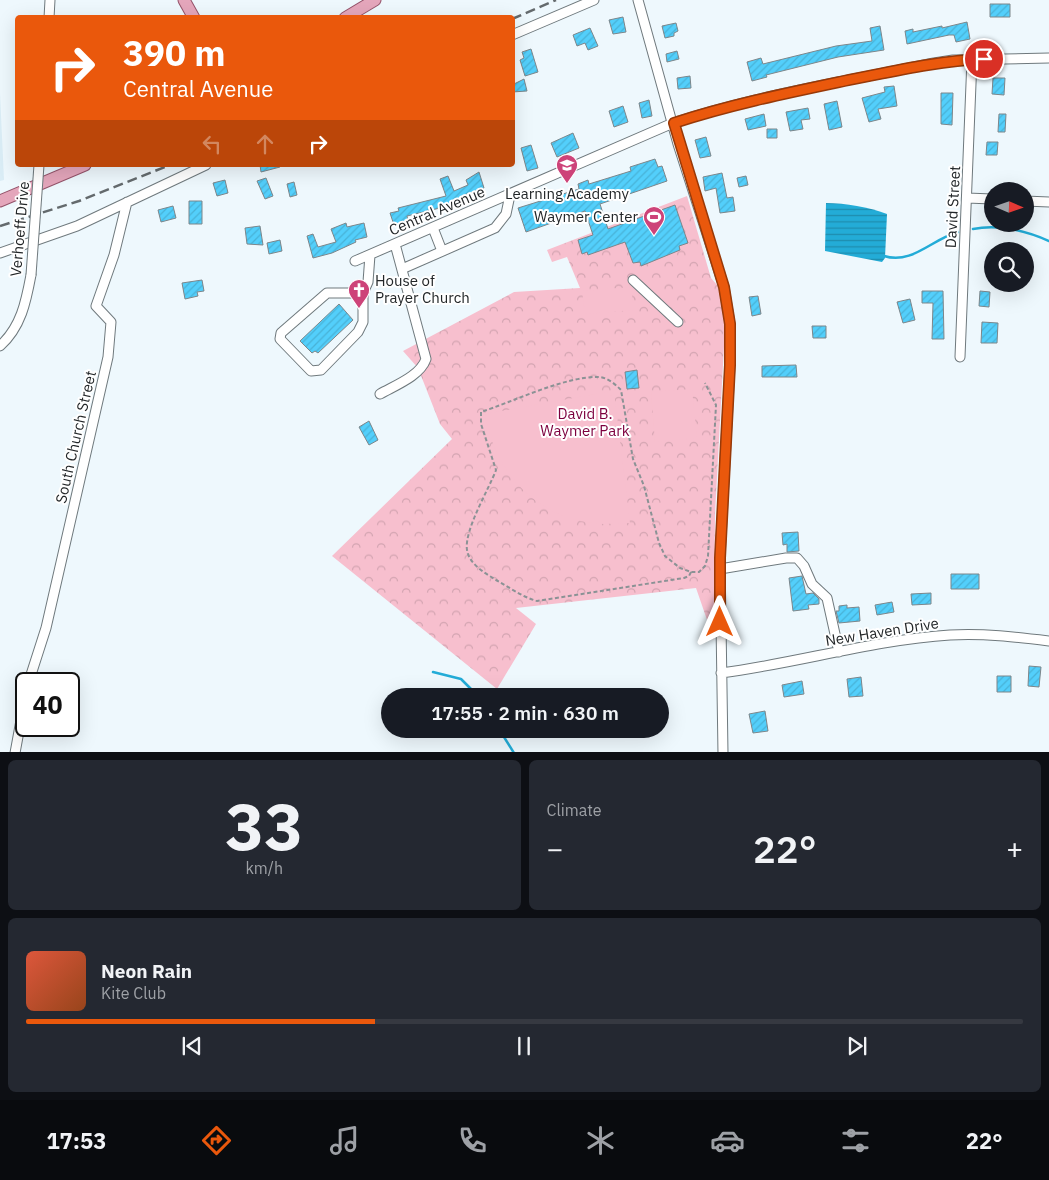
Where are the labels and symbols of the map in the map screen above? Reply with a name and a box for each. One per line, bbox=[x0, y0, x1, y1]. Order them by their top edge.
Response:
pin bbox=[963, 38, 1005, 80]
school or university icon: Learning Academy bbox=[555, 153, 579, 184]
street label: David Street bbox=[941, 165, 964, 249]
street label: Verhoeff Drive bbox=[6, 180, 33, 277]
street label: Central Avenue bbox=[386, 182, 488, 239]
north arrow bbox=[984, 182, 1034, 232]
place label: Learning Academy bbox=[505, 184, 629, 203]
sports icon: Waymer Center bbox=[642, 205, 666, 236]
place label: Waymer Center bbox=[534, 207, 638, 226]
place label: House of Prayer Church bbox=[375, 271, 470, 307]
church icon: House of Prayer Church bbox=[347, 278, 371, 309]
street label: South Church Street bbox=[51, 369, 100, 505]
park label: David B. Waymer Park bbox=[540, 404, 630, 440]
position arrow bbox=[693, 595, 745, 647]
street label: New Haven Drive bbox=[824, 613, 940, 650]
speed limit sign: 40 bbox=[15, 672, 80, 737]

